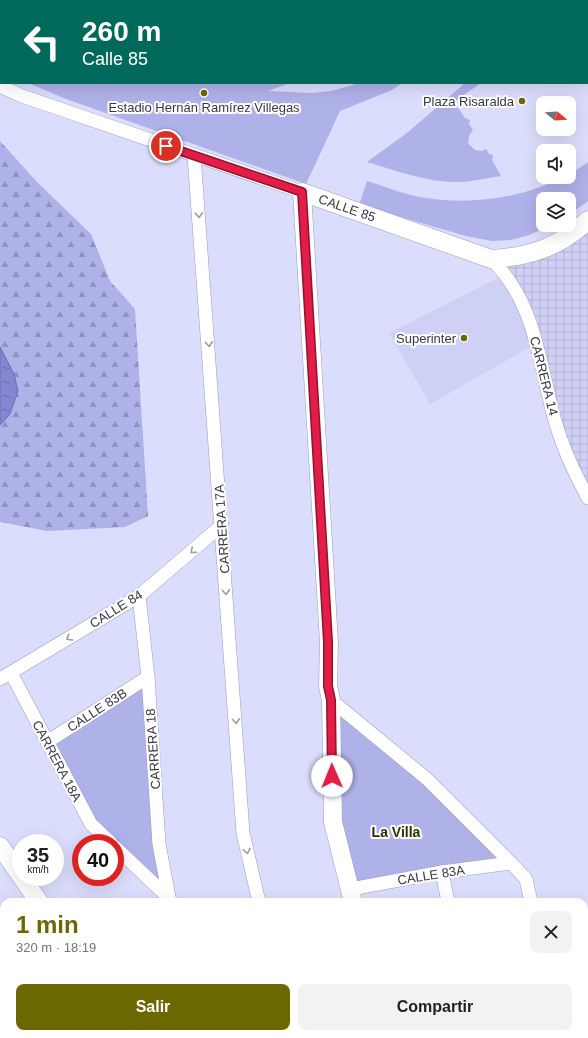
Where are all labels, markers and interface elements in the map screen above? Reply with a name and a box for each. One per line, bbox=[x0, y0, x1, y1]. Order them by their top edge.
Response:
icon: left bbox=[16, 16, 68, 68]
text: 260 m bbox=[82, 16, 161, 47]
text: Calle 85 bbox=[82, 49, 148, 69]
marker: Estadio Hernán Ramírez Villegas bbox=[199, 88, 209, 98]
place label: Plaza Risaralda bbox=[423, 94, 515, 109]
marker: Plaza Risaralda bbox=[517, 96, 527, 106]
north arrow bbox=[536, 96, 576, 136]
map controls bbox=[536, 96, 576, 232]
place label: Estadio Hernán Ramírez Villegas bbox=[108, 100, 300, 115]
pin bbox=[149, 129, 183, 163]
icon: arrive bbox=[155, 135, 177, 157]
button: sound bbox=[536, 144, 576, 184]
street label: CALLE 85 bbox=[317, 191, 377, 225]
button: layers bbox=[536, 192, 576, 232]
one-way arrow bbox=[195, 212, 204, 218]
place label: Superinter bbox=[396, 331, 457, 346]
marker: Superinter bbox=[459, 333, 469, 343]
street label: CARRERA 14 bbox=[527, 335, 561, 417]
one-way arrow bbox=[204, 341, 213, 347]
street label: CARRERA 17A bbox=[211, 483, 233, 574]
one-way arrow bbox=[190, 546, 197, 553]
street label: CALLE 84 bbox=[87, 587, 145, 631]
one-way arrow bbox=[222, 589, 231, 595]
one-way arrow bbox=[66, 634, 73, 641]
street label: CALLE 83B bbox=[64, 685, 130, 735]
street label: CARRERA 18 bbox=[143, 708, 163, 790]
street label: CARRERA 18A bbox=[29, 718, 85, 804]
one-way arrow bbox=[231, 718, 240, 724]
position arrow bbox=[311, 755, 353, 797]
district label: La Villa bbox=[372, 824, 421, 840]
speed limit sign: 40 bbox=[72, 834, 124, 886]
text: 35 bbox=[27, 844, 49, 866]
one-way arrow bbox=[243, 847, 251, 854]
street label: CALLE 83A bbox=[396, 862, 466, 888]
text: km/h bbox=[27, 864, 49, 875]
text: 1 min bbox=[16, 911, 79, 938]
button: close bbox=[530, 911, 572, 953]
text: 320 m · 18:19 bbox=[16, 940, 96, 955]
button: Salir bbox=[16, 984, 290, 1030]
button: Compartir bbox=[298, 984, 572, 1030]

